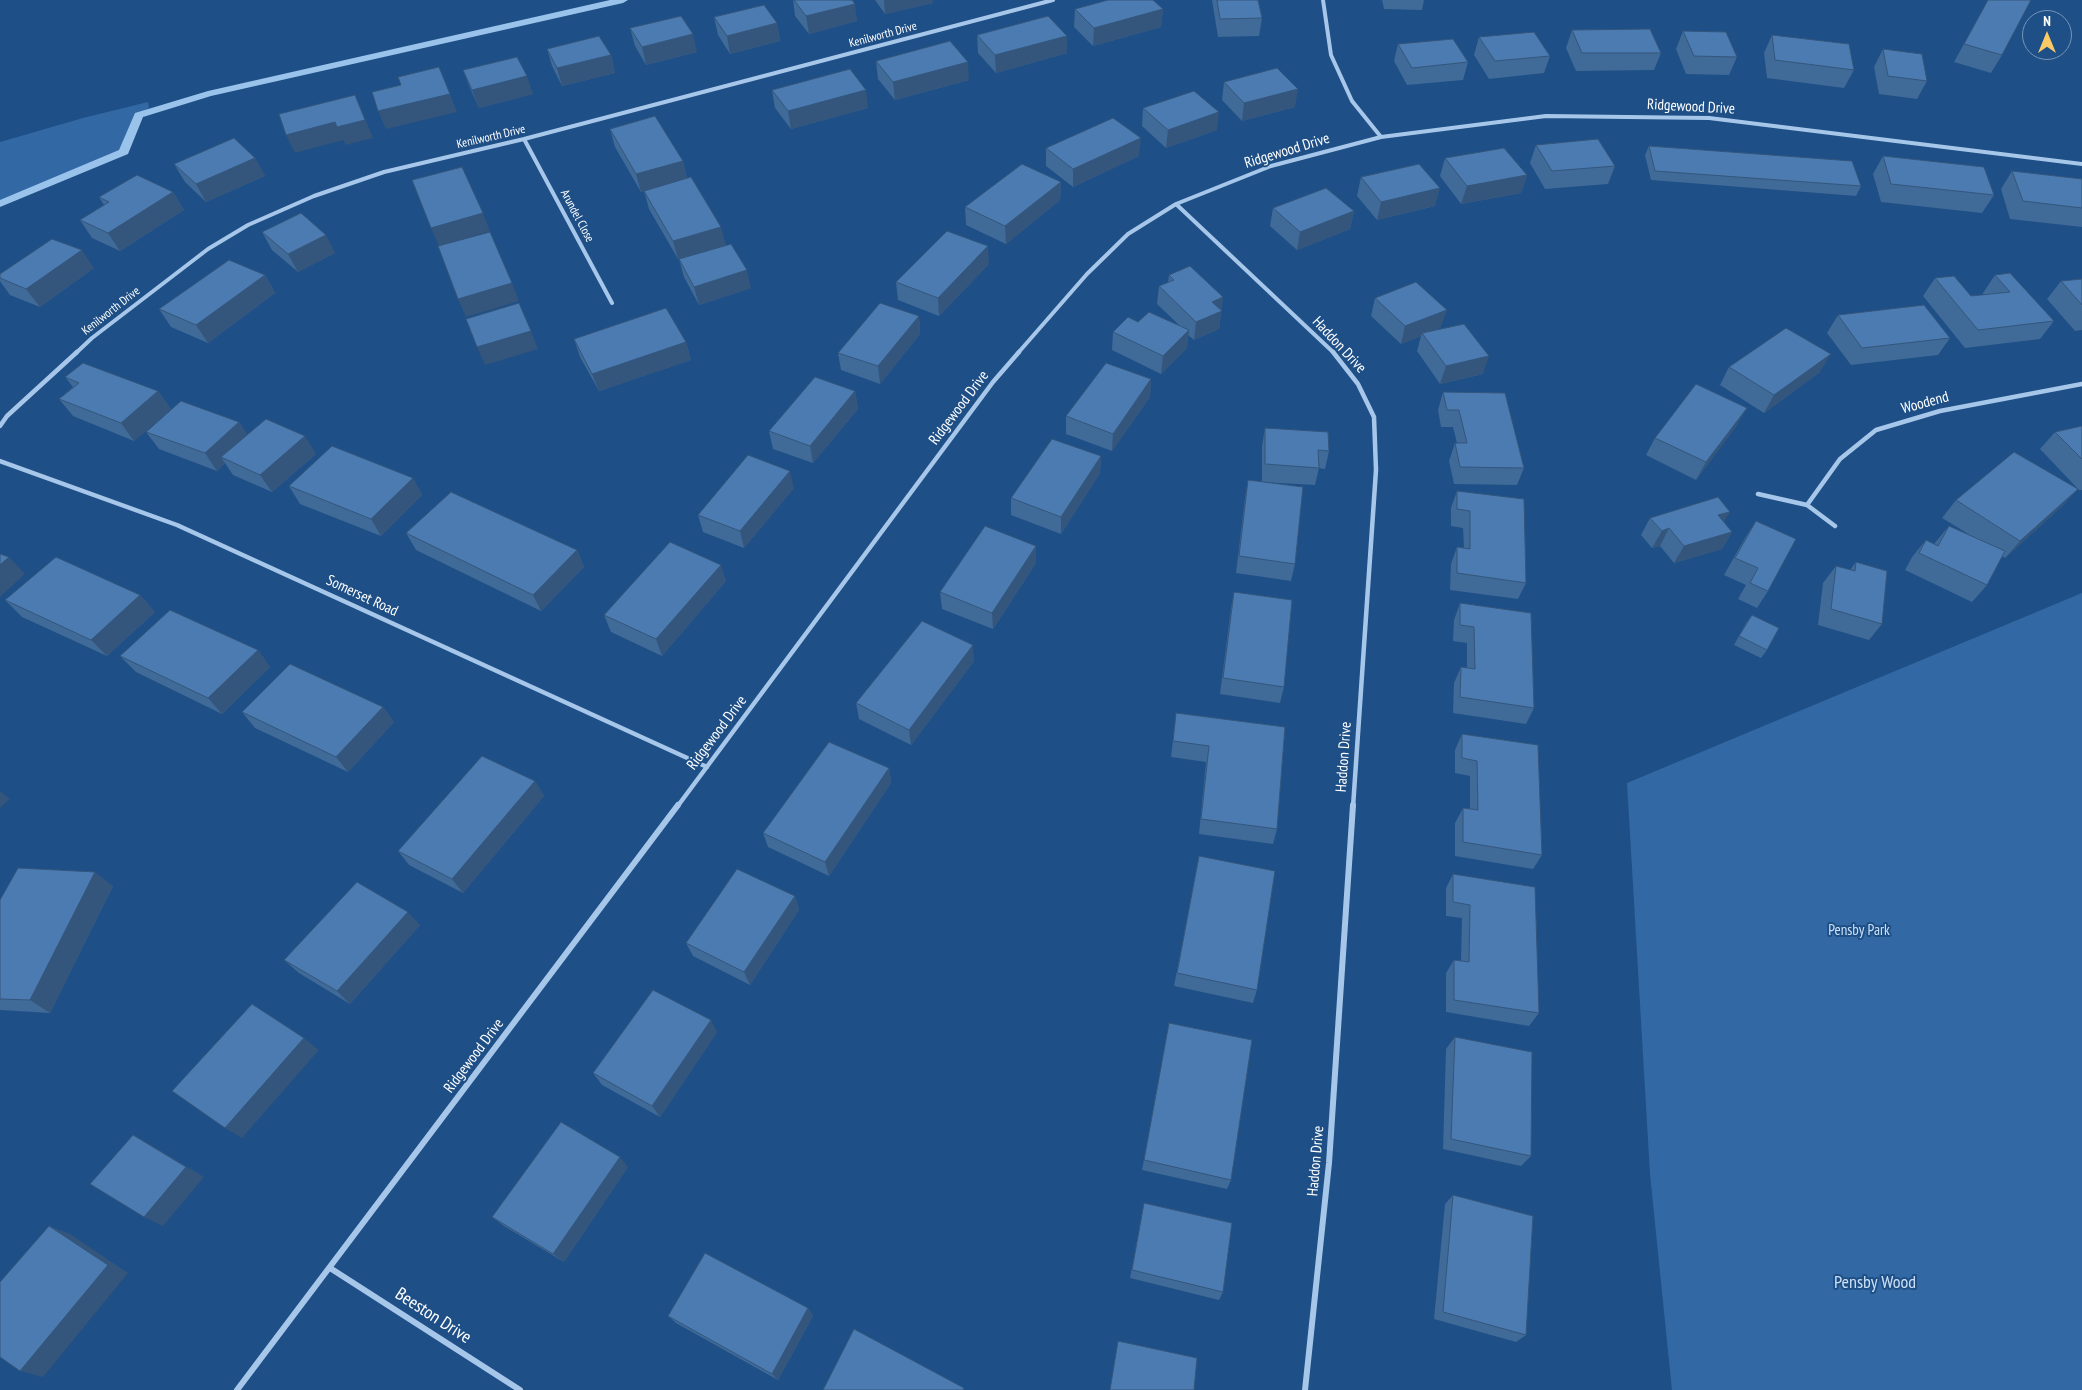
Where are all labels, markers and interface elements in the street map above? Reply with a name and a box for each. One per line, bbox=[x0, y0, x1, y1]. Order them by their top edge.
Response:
north arrow bbox=[2022, 10, 2072, 60]
text: N bbox=[2043, 12, 2051, 30]
street label: Kenilworth Drive bbox=[847, 19, 919, 51]
street label: Ridgewood Drive bbox=[1647, 96, 1735, 118]
street label: Kenilworth Drive bbox=[455, 122, 527, 152]
street label: Ridgewood Drive bbox=[1242, 130, 1332, 172]
street label: Arundel Close bbox=[557, 187, 597, 245]
street label: Kenilworth Drive bbox=[79, 284, 143, 338]
street label: Haddon Drive bbox=[1308, 313, 1370, 377]
street label: Ridgewood Drive bbox=[925, 367, 993, 449]
street label: Woodend bbox=[1899, 388, 1951, 418]
street label: Somerset Road bbox=[323, 572, 401, 620]
street label: Ridgewood Drive bbox=[683, 692, 751, 774]
street label: Haddon Drive bbox=[1333, 721, 1355, 793]
park label: Pensby Park bbox=[1828, 922, 1890, 940]
street label: Ridgewood Drive bbox=[440, 1015, 508, 1097]
street label: Haddon Drive bbox=[1304, 1125, 1328, 1197]
park label: Pensby Wood bbox=[1834, 1272, 1916, 1294]
street label: Beeston Drive bbox=[391, 1283, 475, 1349]

